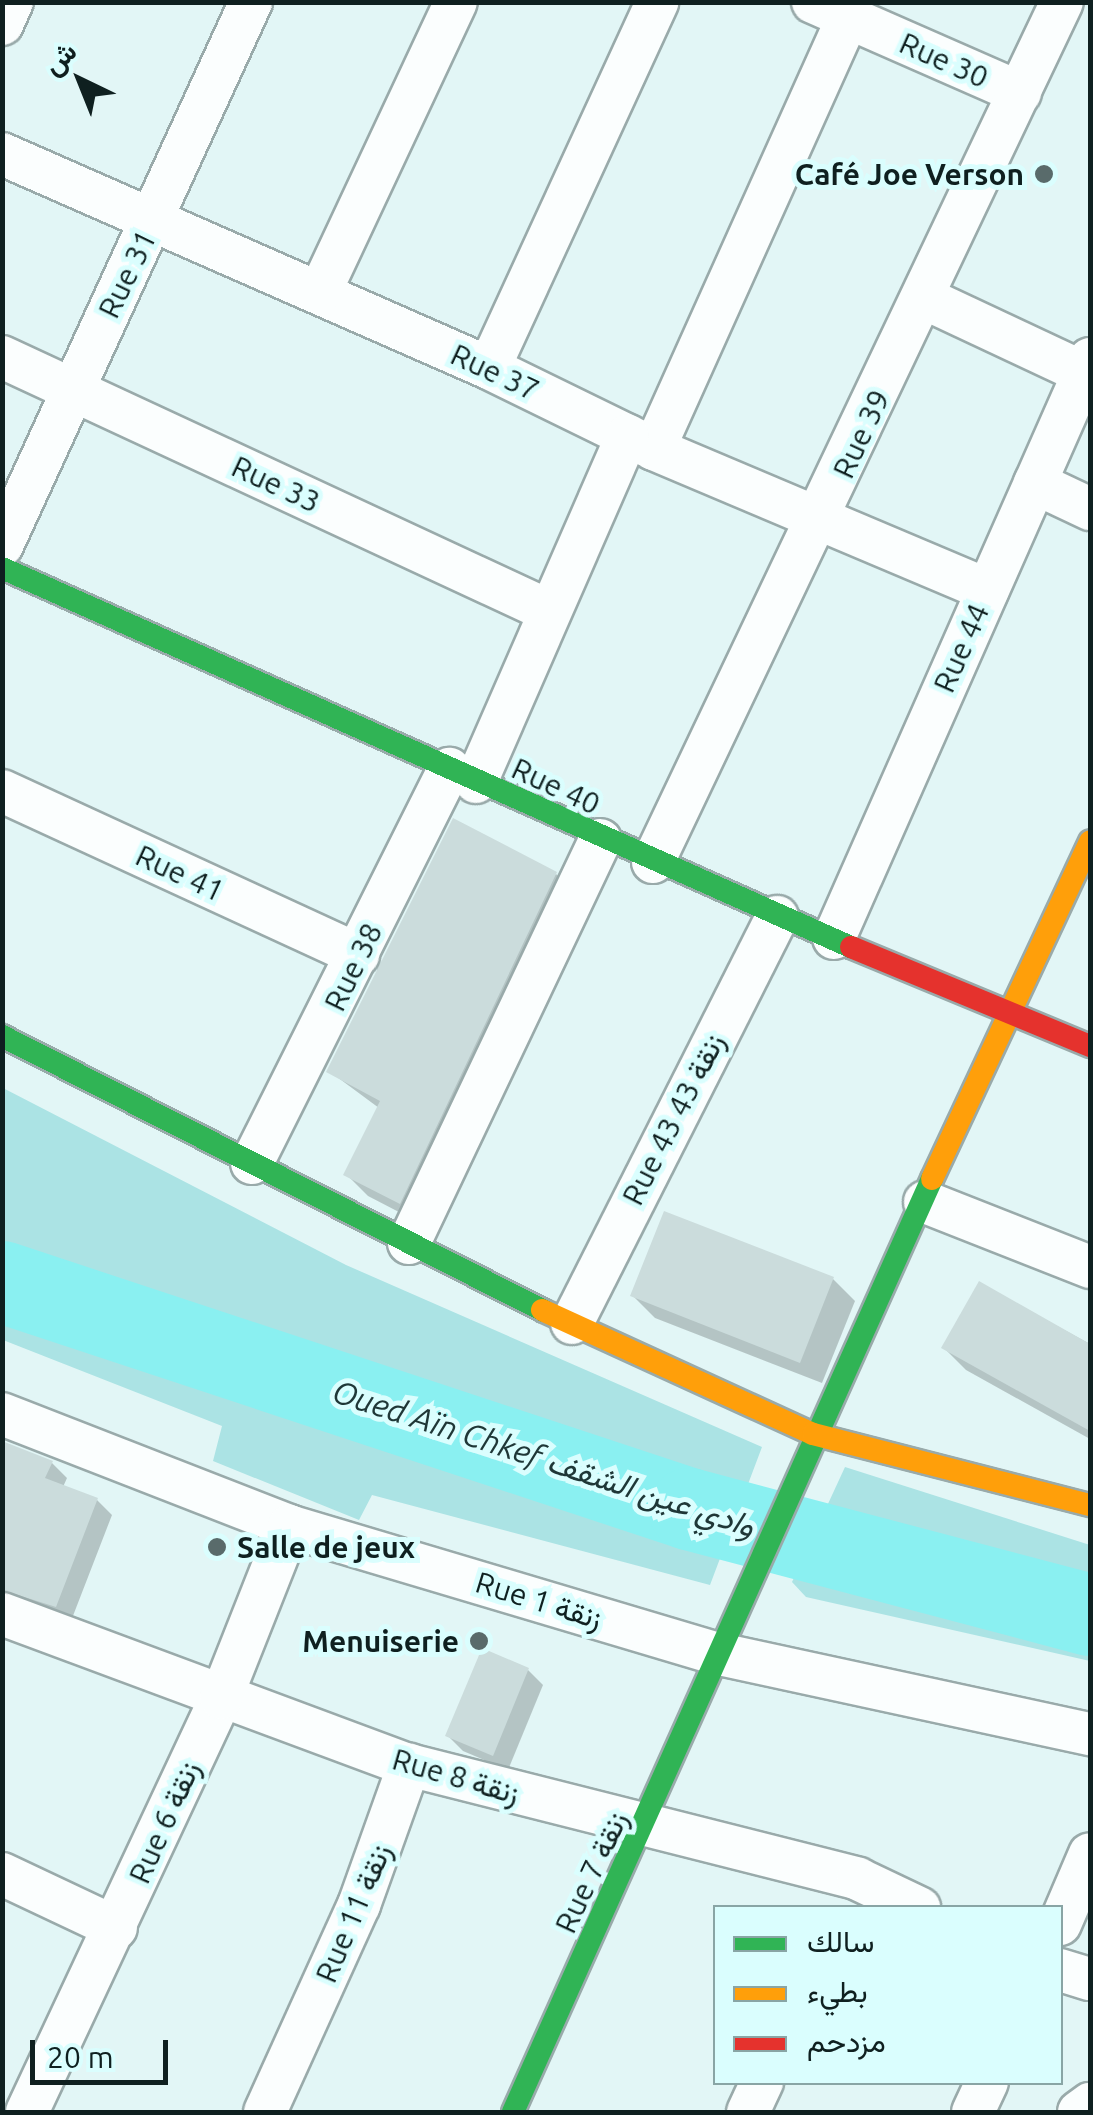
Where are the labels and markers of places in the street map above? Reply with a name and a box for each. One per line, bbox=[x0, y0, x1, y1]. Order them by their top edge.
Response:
place label: Café Joe Verson bbox=[795, 156, 1024, 192]
marker: Café Joe Verson bbox=[1033, 163, 1055, 185]
place label: Salle de jeux bbox=[237, 1529, 415, 1565]
marker: Salle de jeux bbox=[206, 1536, 228, 1558]
place label: Menuiserie bbox=[302, 1623, 459, 1659]
marker: Menuiserie bbox=[468, 1630, 490, 1652]

